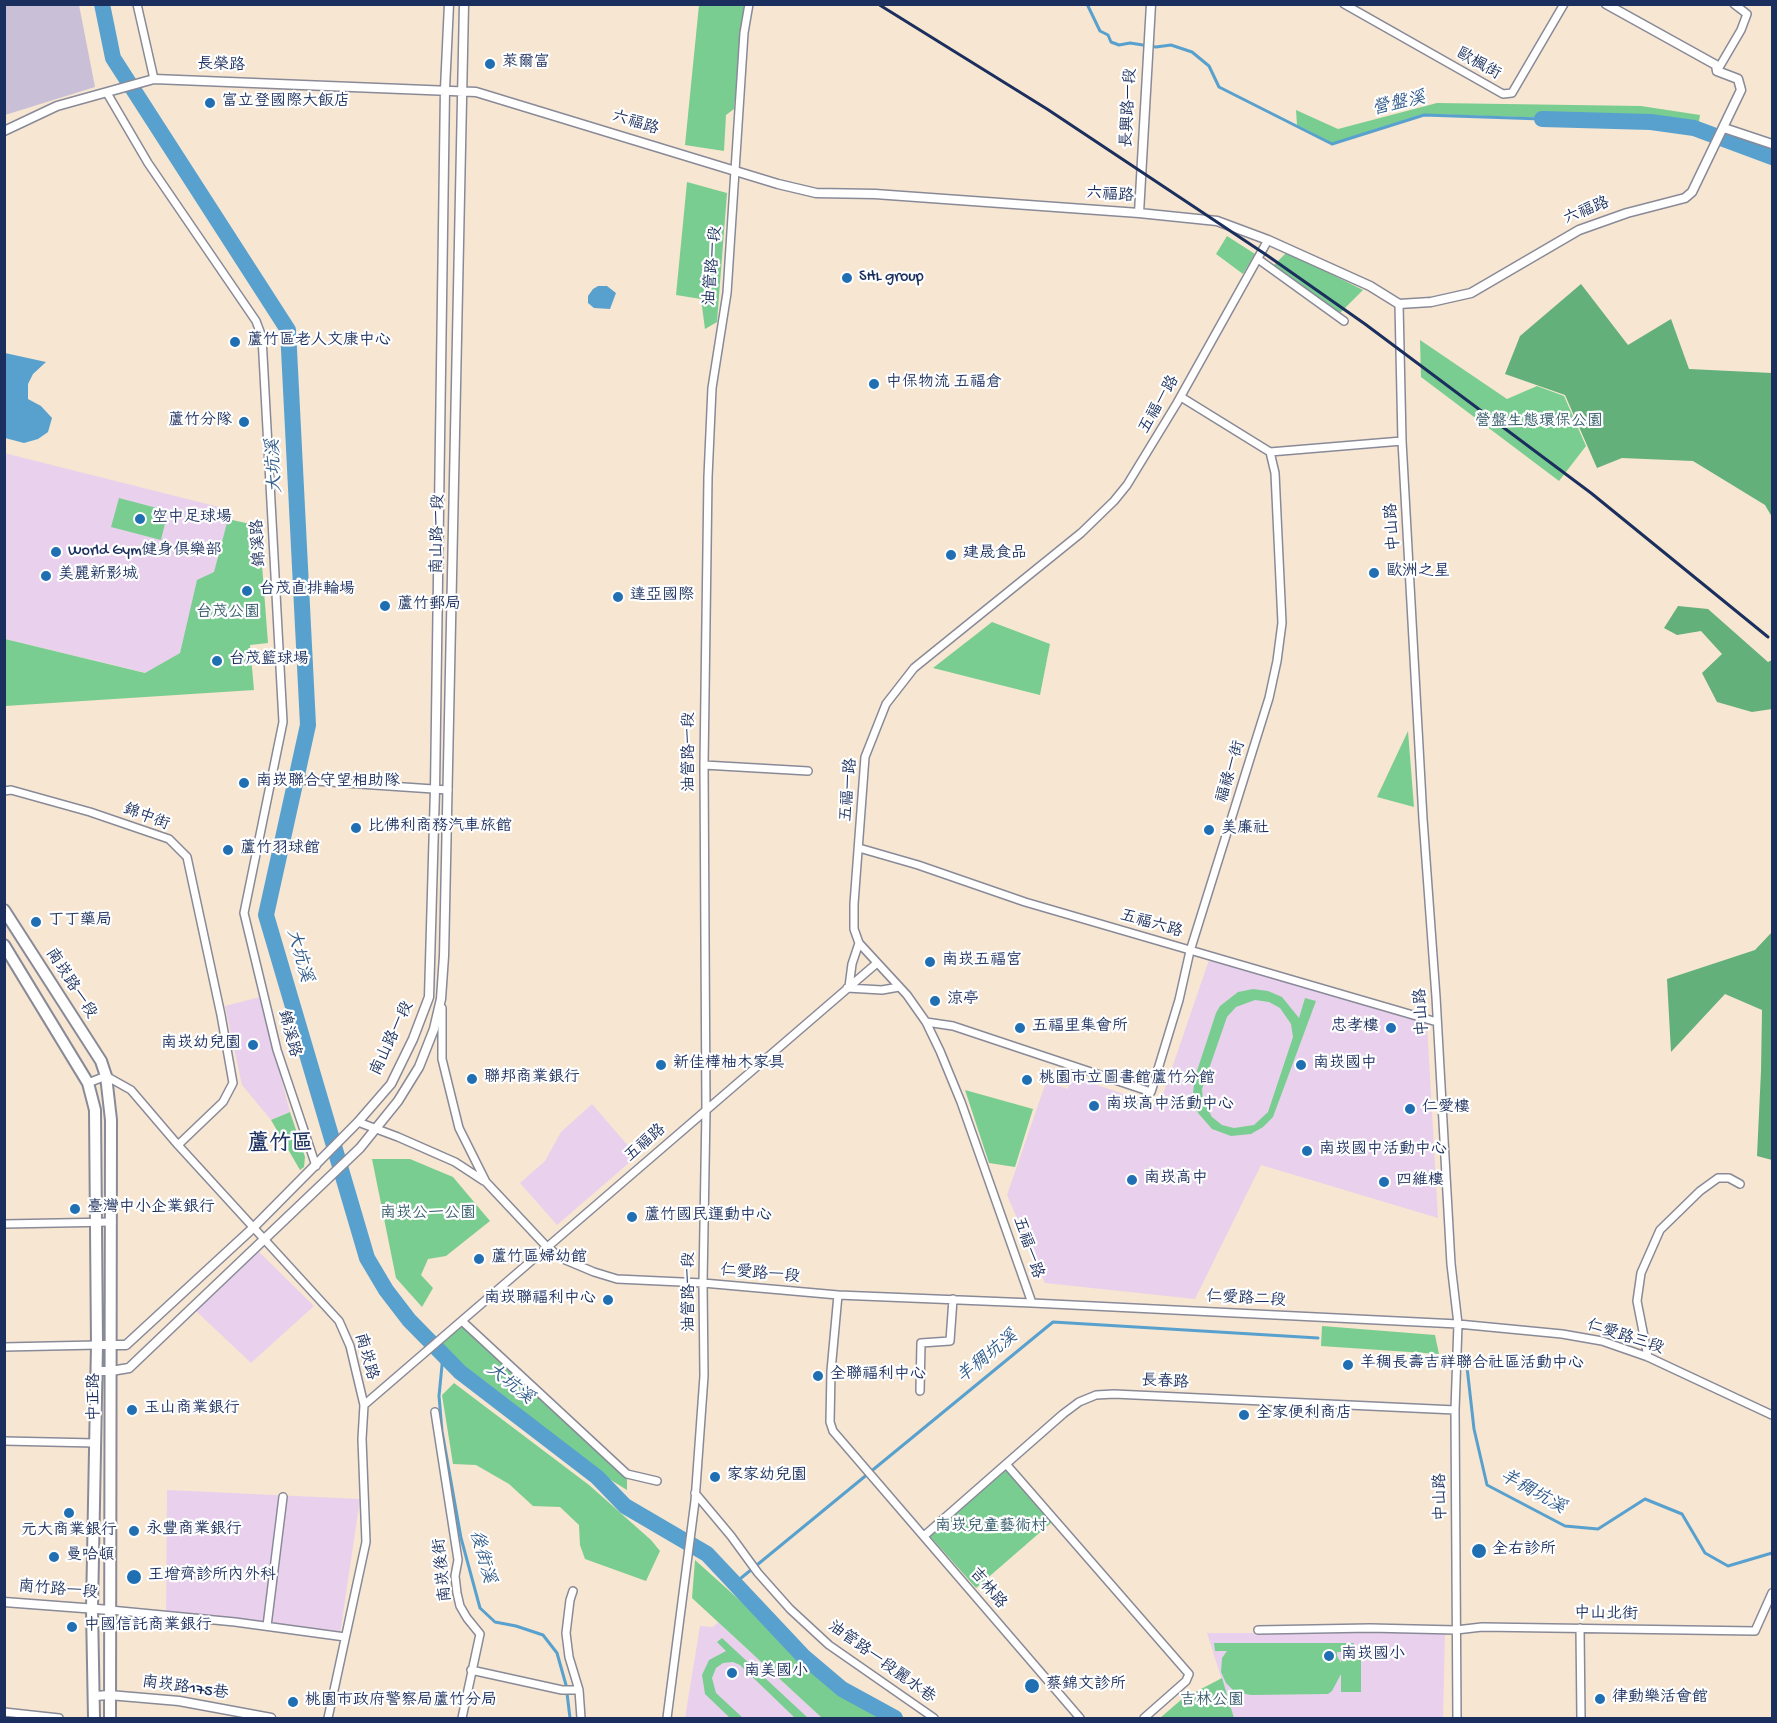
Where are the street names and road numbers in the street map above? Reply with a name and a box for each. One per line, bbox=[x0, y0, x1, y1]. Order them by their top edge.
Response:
street label: 歐楓街 bbox=[1452, 45, 1504, 85]
street label: 長榮路 bbox=[197, 56, 245, 76]
street label: 長興路一段 bbox=[1118, 68, 1142, 148]
street label: 六福路 bbox=[609, 108, 661, 140]
street label: 六福路 bbox=[1085, 185, 1135, 207]
street label: 六福路 bbox=[1561, 194, 1613, 230]
street label: 油管路一段 bbox=[701, 225, 727, 307]
street label: 五福一路 bbox=[1136, 372, 1184, 438]
street label: 南山路一段 bbox=[429, 494, 449, 574]
street label: 中山路 bbox=[1383, 502, 1405, 552]
street label: 錦溪路 bbox=[249, 519, 271, 567]
street label: 油管路一段 bbox=[681, 712, 701, 792]
street label: 福祿一街 bbox=[1213, 739, 1251, 805]
street label: 五福一路 bbox=[838, 757, 862, 823]
street label: 錦中街 bbox=[120, 800, 172, 836]
street label: 五福六路 bbox=[1118, 907, 1184, 943]
street label: 南崁路一段 bbox=[40, 945, 100, 1023]
street label: 中山路 bbox=[1412, 988, 1434, 1036]
street label: 南山路一段 bbox=[367, 999, 419, 1079]
street label: 錦溪路 bbox=[273, 1008, 303, 1060]
street label: 五福路 bbox=[622, 1121, 670, 1167]
street label: 五福一路 bbox=[1008, 1215, 1046, 1281]
street label: 油管路一段 bbox=[681, 1252, 701, 1332]
street label: 仁愛路一段 bbox=[719, 1262, 801, 1288]
street label: 仁愛路二段 bbox=[1206, 1288, 1286, 1312]
street label: 仁愛路三段 bbox=[1584, 1317, 1666, 1359]
street label: 南崁路 bbox=[349, 1331, 381, 1383]
street label: 長春路 bbox=[1141, 1372, 1189, 1394]
street label: 中正路 bbox=[86, 1373, 106, 1421]
street label: 中山路 bbox=[1432, 1473, 1452, 1521]
street label: 南崁後街 bbox=[431, 1537, 457, 1603]
street label: 吉林路 bbox=[964, 1564, 1010, 1614]
street label: 南竹路一段 bbox=[17, 1578, 99, 1604]
street label: 中山北街 bbox=[1574, 1605, 1638, 1625]
street label: 油管路一段麗水巷 bbox=[824, 1618, 938, 1708]
street label: 南崁路175巷 bbox=[140, 1673, 230, 1705]

